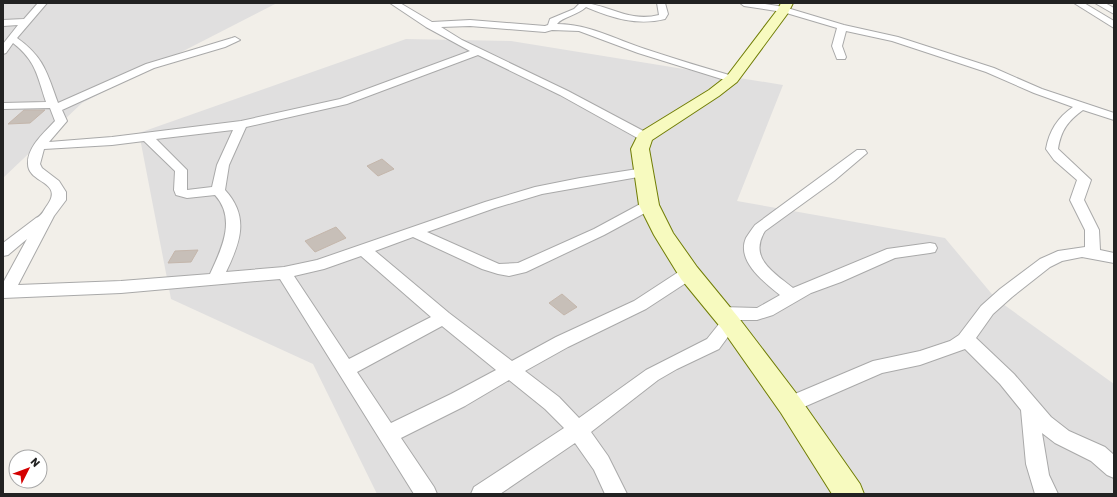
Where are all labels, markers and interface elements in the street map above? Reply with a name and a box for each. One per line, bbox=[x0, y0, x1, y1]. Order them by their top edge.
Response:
north arrow bbox=[8, 449, 48, 489]
text: N bbox=[28, 455, 43, 470]

